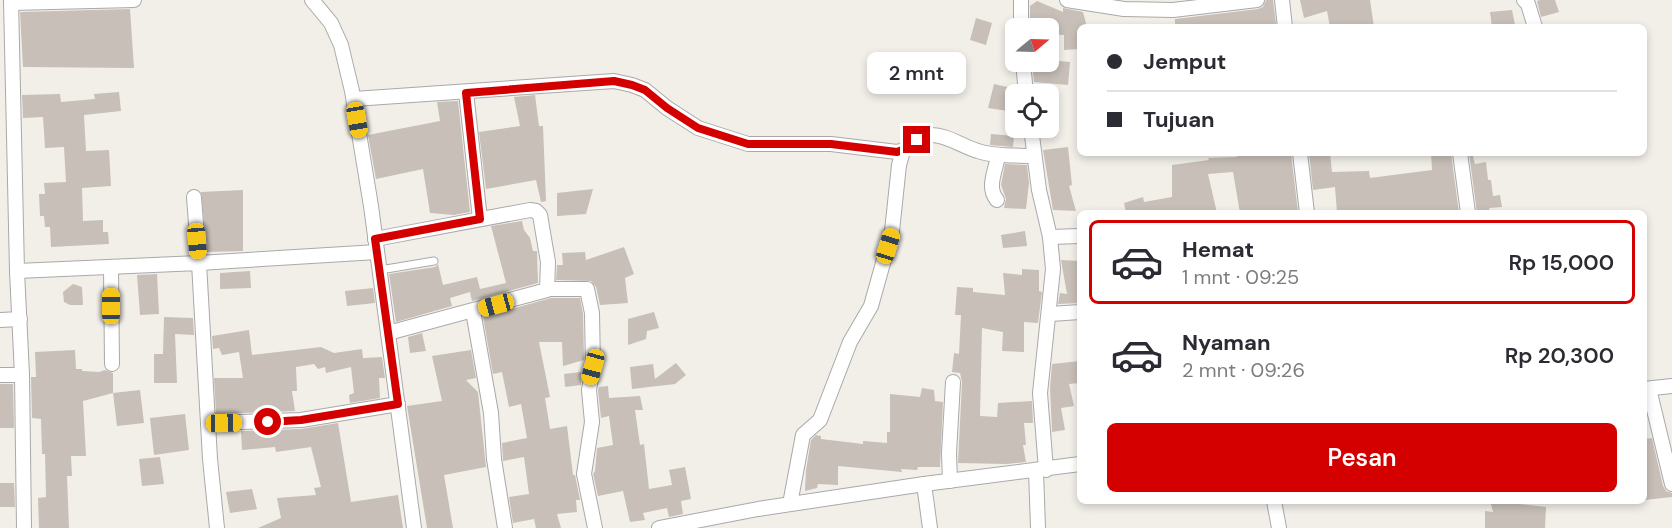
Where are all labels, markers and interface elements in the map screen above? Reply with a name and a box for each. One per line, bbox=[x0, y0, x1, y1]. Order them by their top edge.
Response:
north arrow bbox=[1005, 18, 1059, 72]
map controls bbox=[1005, 18, 1059, 138]
text: Jemput bbox=[1143, 47, 1226, 76]
callout: 2 mnt bbox=[868, 53, 966, 95]
text: 2 mnt bbox=[889, 60, 944, 86]
button: locate bbox=[1005, 84, 1059, 138]
car bbox=[345, 101, 369, 139]
text: Tujuan bbox=[1143, 105, 1215, 134]
route end bbox=[903, 126, 930, 153]
car bbox=[186, 222, 208, 260]
car bbox=[874, 226, 902, 266]
icon: car bbox=[1110, 235, 1164, 289]
text: Hemat bbox=[1182, 235, 1254, 264]
text: Rp 15,000 bbox=[1508, 248, 1614, 277]
text: 1 mnt · 09:25 bbox=[1182, 264, 1299, 290]
car bbox=[102, 288, 120, 324]
car bbox=[476, 292, 516, 318]
icon: car bbox=[1110, 328, 1164, 382]
text: Nyaman bbox=[1182, 328, 1271, 357]
text: Rp 20,300 bbox=[1505, 341, 1614, 370]
car bbox=[580, 347, 606, 387]
text: 2 mnt · 09:26 bbox=[1182, 357, 1305, 383]
route start bbox=[254, 408, 281, 435]
car bbox=[206, 414, 242, 432]
button: Pesan bbox=[1107, 423, 1617, 492]

